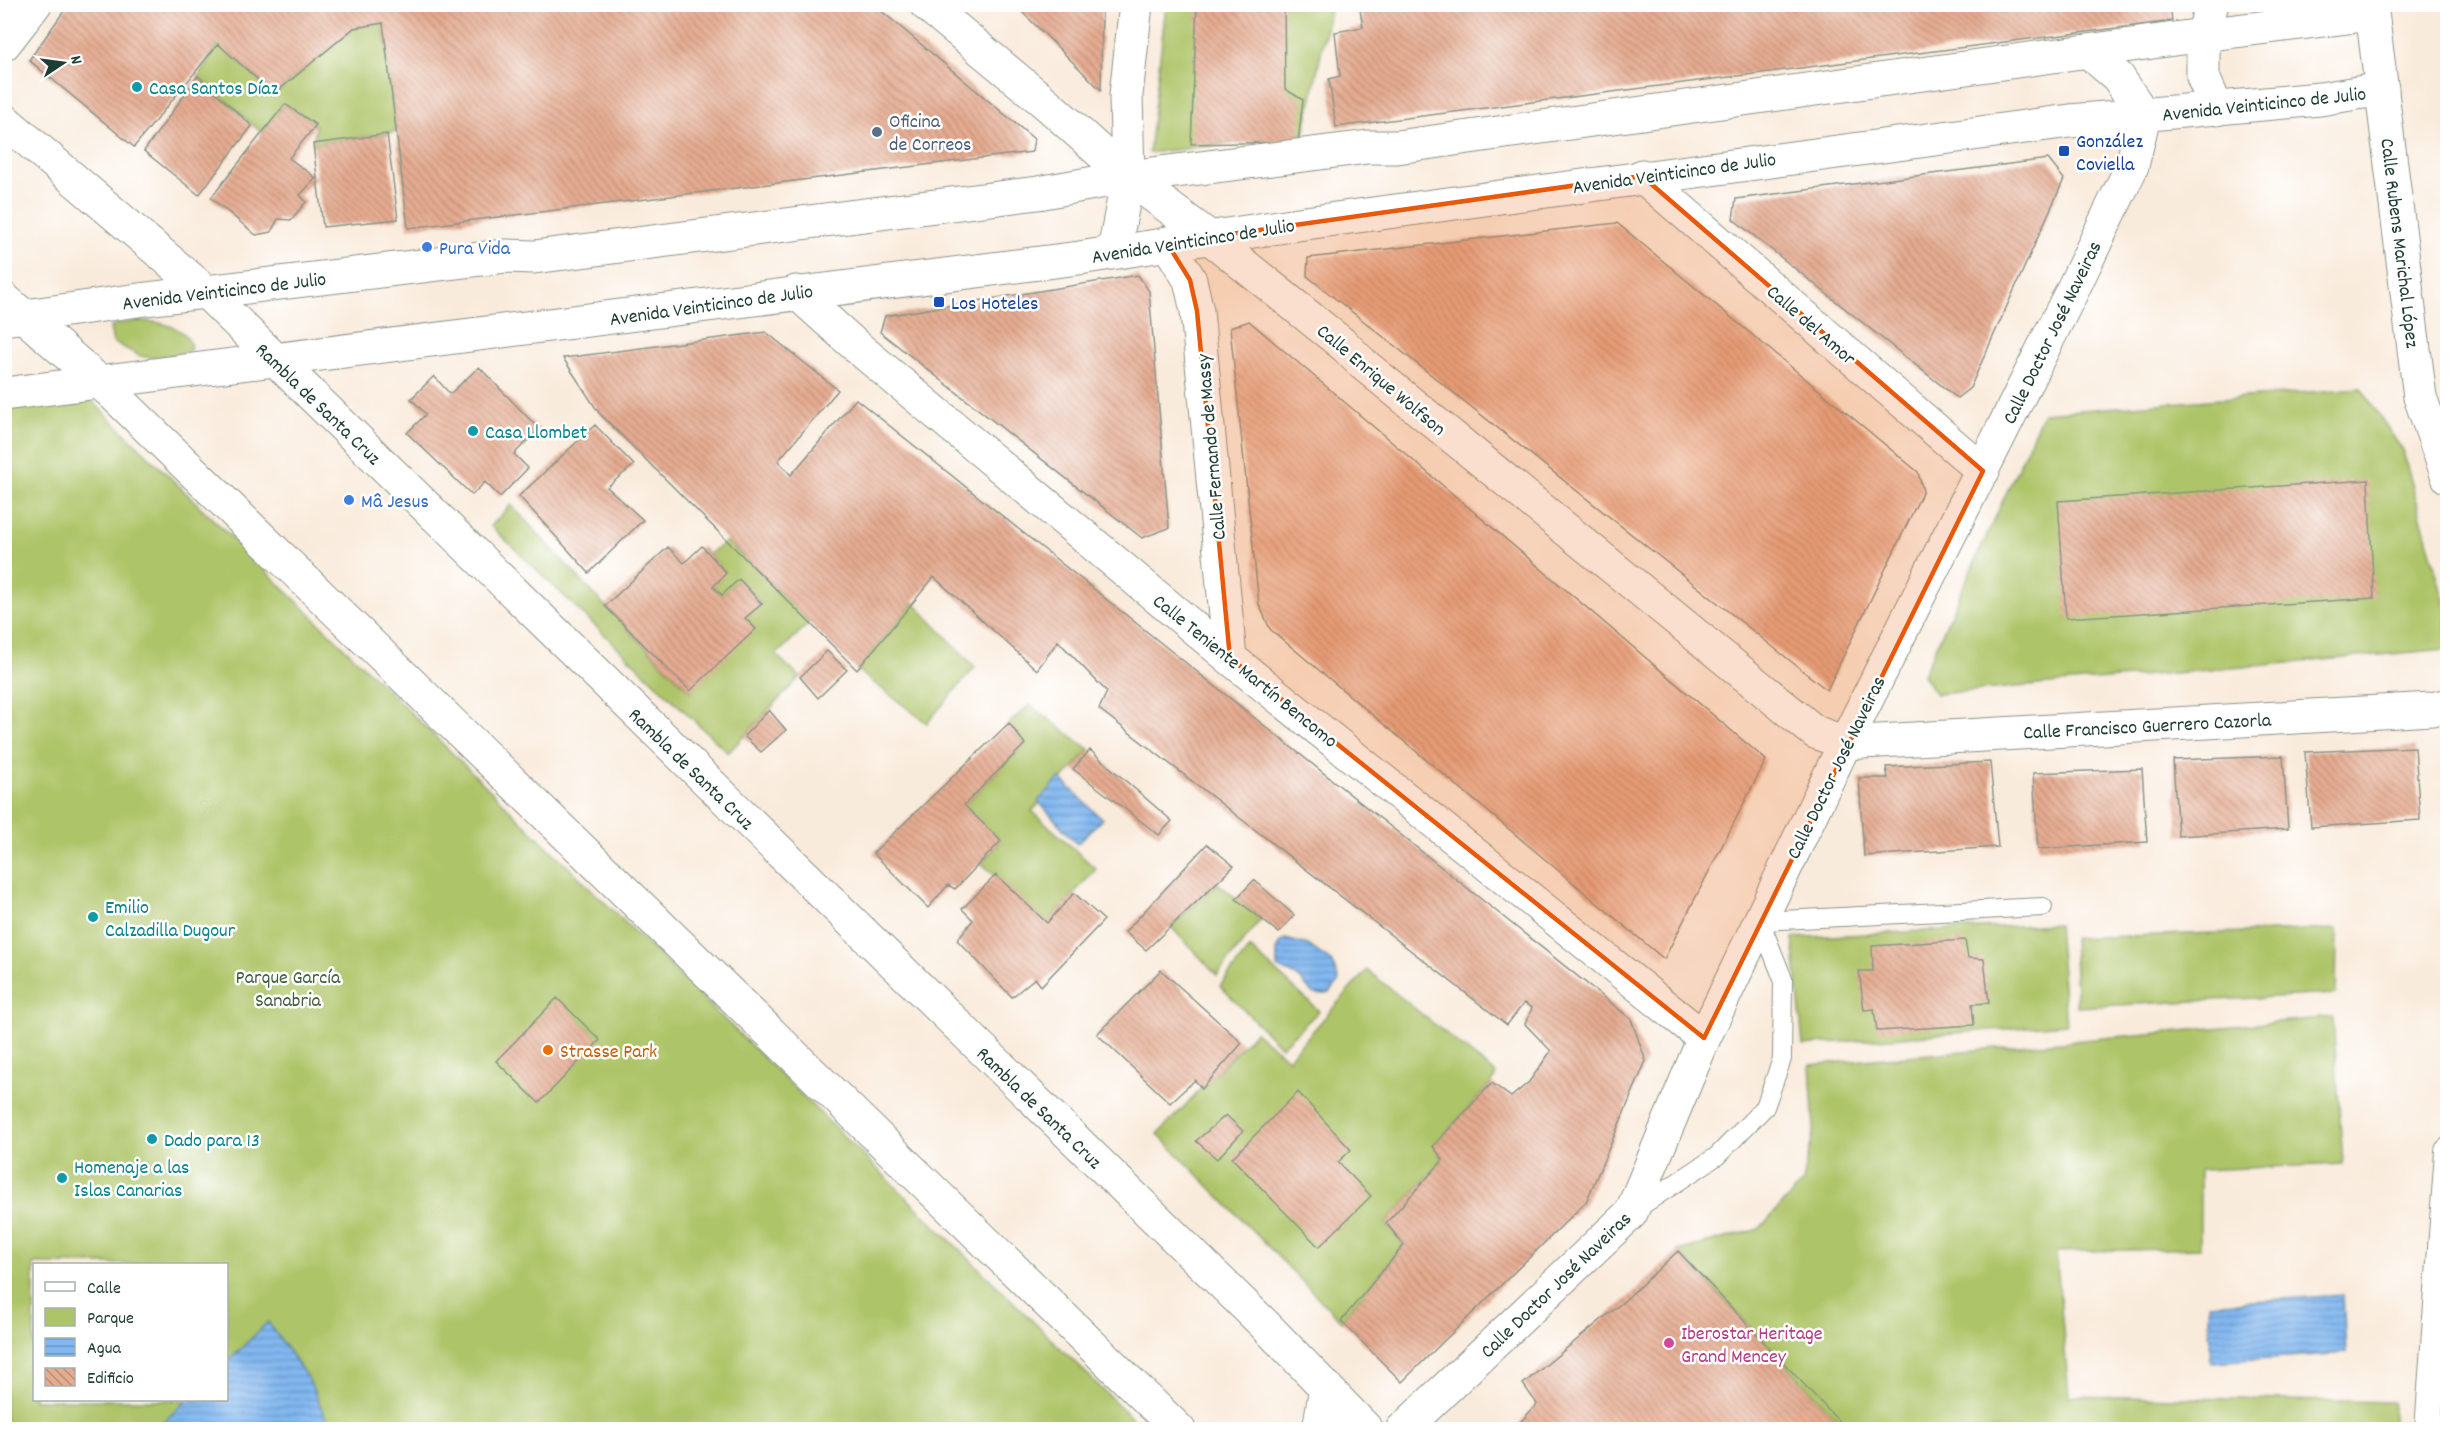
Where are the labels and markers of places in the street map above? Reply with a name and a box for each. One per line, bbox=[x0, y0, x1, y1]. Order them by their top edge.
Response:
place label: Casa Santos Díaz bbox=[149, 76, 279, 104]
marker: Casa Santos Díaz bbox=[130, 80, 144, 94]
place label: Oficina de Correos bbox=[889, 109, 972, 160]
marker: Oficina de Correos bbox=[870, 125, 884, 139]
place label: González Coviella bbox=[2076, 129, 2143, 180]
marker: González Coviella bbox=[2057, 144, 2071, 158]
place label: Pura Vida bbox=[439, 236, 511, 264]
marker: Pura Vida bbox=[420, 240, 434, 254]
place label: Los Hoteles bbox=[951, 291, 1038, 319]
marker: Los Hoteles bbox=[932, 295, 946, 309]
place label: Casa Llombet bbox=[485, 420, 587, 448]
marker: Casa Llombet bbox=[466, 424, 480, 438]
place label: Mâ Jesus bbox=[361, 489, 429, 517]
marker: Mâ Jesus bbox=[342, 493, 356, 507]
place label: Emilio Calzadilla Dugour bbox=[105, 895, 236, 946]
marker: Emilio Calzadilla Dugour bbox=[86, 910, 100, 924]
place label: Strasse Park bbox=[560, 1039, 657, 1067]
marker: Strasse Park bbox=[541, 1043, 555, 1057]
place label: Dado para 13 bbox=[164, 1128, 260, 1156]
marker: Dado para 13 bbox=[145, 1132, 159, 1146]
place label: Homenaje a las Islas Canarias bbox=[74, 1155, 189, 1206]
marker: Homenaje a las Islas Canarias bbox=[55, 1171, 69, 1185]
place label: Iberostar Heritage Grand Mencey bbox=[1681, 1321, 1823, 1372]
marker: Iberostar Heritage Grand Mencey bbox=[1662, 1336, 1676, 1350]

